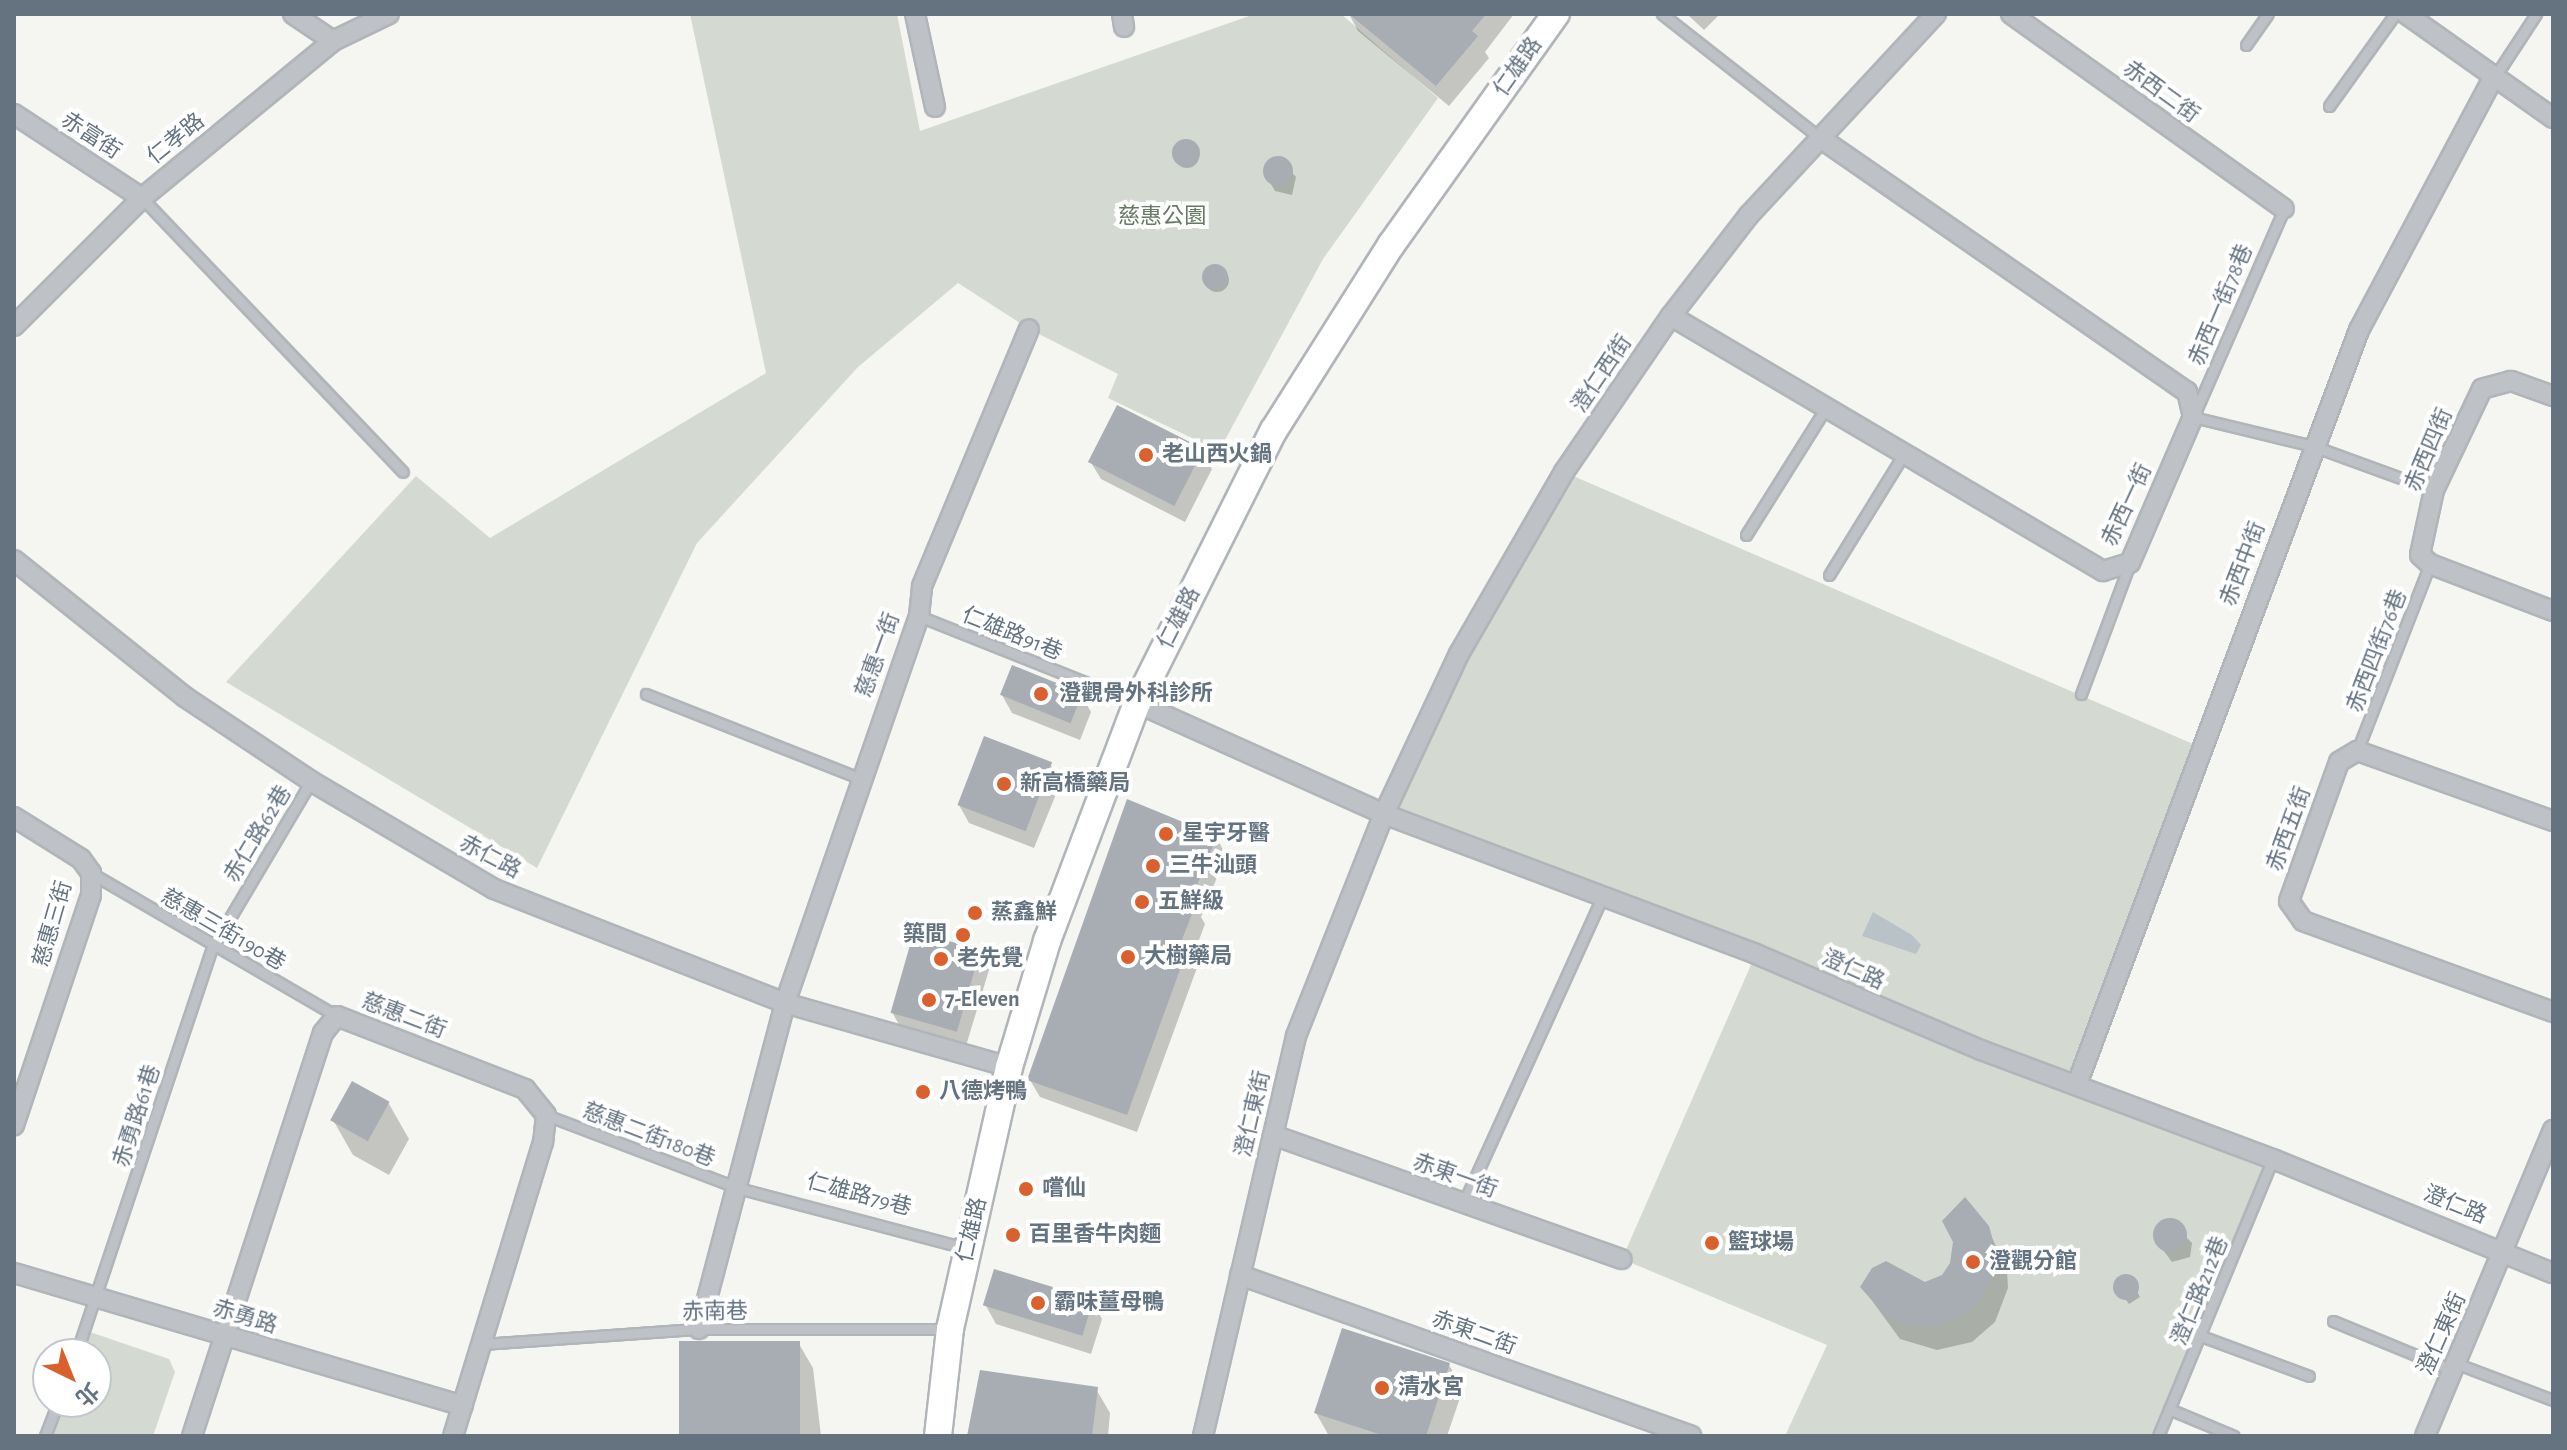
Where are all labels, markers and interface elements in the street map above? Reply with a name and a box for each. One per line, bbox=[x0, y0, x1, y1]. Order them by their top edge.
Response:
street label: 仁雄路 bbox=[1488, 32, 1548, 102]
street label: 赤西二街 bbox=[2118, 55, 2204, 129]
street label: 赤富街 bbox=[56, 107, 126, 165]
street label: 仁孝路 bbox=[142, 108, 210, 170]
park label: 慈惠公園 bbox=[1118, 204, 1206, 230]
street label: 赤西一街78巷 bbox=[2184, 240, 2258, 370]
street label: 澄仁西街 bbox=[1566, 330, 1638, 418]
street label: 赤西四街 bbox=[2400, 404, 2458, 496]
place label: 老山西火鍋 bbox=[1162, 442, 1272, 468]
marker: 老山西火鍋 bbox=[1137, 446, 1155, 464]
street label: 赤西一街 bbox=[2096, 460, 2158, 550]
street label: 赤西中街 bbox=[2215, 518, 2271, 610]
street label: 仁雄路 bbox=[1152, 583, 1206, 653]
street label: 赤西四街76巷 bbox=[2341, 586, 2413, 716]
street label: 仁雄路91巷 bbox=[958, 602, 1066, 666]
street label: 慈惠一街 bbox=[851, 609, 905, 701]
place label: 澄觀骨外科診所 bbox=[1059, 681, 1213, 707]
marker: 澄觀骨外科診所 bbox=[1030, 683, 1052, 705]
place label: 新高橋藥局 bbox=[1020, 771, 1130, 797]
marker: 新高橋藥局 bbox=[995, 775, 1013, 793]
street label: 赤仁路62巷 bbox=[219, 781, 297, 887]
street label: 赤西五街 bbox=[2262, 783, 2316, 875]
place label: 星宇牙醫 bbox=[1182, 821, 1270, 847]
marker: 星宇牙醫 bbox=[1157, 825, 1175, 843]
street label: 赤仁路 bbox=[455, 830, 525, 884]
place label: 三牛汕頭 bbox=[1169, 853, 1257, 879]
marker: 三牛汕頭 bbox=[1144, 857, 1162, 875]
street label: 慈惠三街 bbox=[28, 878, 78, 970]
street label: 慈惠三街190巷 bbox=[156, 884, 290, 976]
place label: 五鮮級 bbox=[1158, 889, 1224, 915]
marker: 五鮮級 bbox=[1133, 893, 1151, 911]
place label: 蒸鑫鮮 bbox=[991, 900, 1057, 926]
marker: 蒸鑫鮮 bbox=[966, 904, 984, 922]
place label: 築間 bbox=[903, 922, 947, 948]
marker: 築間 bbox=[954, 926, 972, 944]
place label: 大樹藥局 bbox=[1144, 944, 1232, 970]
street label: 澄仁路 bbox=[1817, 945, 1889, 995]
place label: 老先覺 bbox=[957, 946, 1023, 972]
marker: 大樹藥局 bbox=[1119, 948, 1137, 966]
marker: 老先覺 bbox=[932, 950, 950, 968]
place label: 7-Eleven bbox=[945, 987, 1020, 1013]
street label: 慈惠二街 bbox=[358, 988, 450, 1044]
marker: 7-Eleven bbox=[920, 991, 938, 1009]
street label: 赤勇路61巷 bbox=[108, 1062, 166, 1170]
street label: 澄仁東街 bbox=[1230, 1068, 1276, 1160]
place label: 八德烤鴨 bbox=[939, 1079, 1027, 1105]
marker: 八德烤鴨 bbox=[914, 1083, 932, 1101]
street label: 慈惠二街180巷 bbox=[579, 1098, 719, 1172]
street label: 赤東一街 bbox=[1409, 1149, 1501, 1203]
street label: 仁雄路79巷 bbox=[804, 1168, 914, 1222]
place label: 嚐仙 bbox=[1042, 1176, 1086, 1202]
marker: 嚐仙 bbox=[1017, 1180, 1035, 1198]
street label: 澄仁路 bbox=[2419, 1180, 2491, 1230]
street label: 仁雄路 bbox=[952, 1195, 992, 1265]
place label: 百里香牛肉麵 bbox=[1029, 1222, 1161, 1248]
marker: 百里香牛肉麵 bbox=[1004, 1226, 1022, 1244]
place label: 籃球場 bbox=[1728, 1230, 1794, 1256]
street label: 澄仁路212巷 bbox=[2166, 1232, 2234, 1350]
marker: 籃球場 bbox=[1703, 1234, 1721, 1252]
place label: 澄觀分館 bbox=[1989, 1249, 2077, 1275]
marker: 澄觀分館 bbox=[1964, 1253, 1982, 1271]
street label: 澄仁東街 bbox=[2412, 1288, 2472, 1380]
place label: 霸味薑母鴨 bbox=[1054, 1290, 1164, 1316]
marker: 霸味薑母鴨 bbox=[1029, 1294, 1047, 1312]
street label: 赤勇路 bbox=[210, 1295, 280, 1339]
street label: 赤南巷 bbox=[682, 1298, 748, 1326]
street label: 赤東二街 bbox=[1428, 1306, 1520, 1360]
north arrow bbox=[32, 1338, 112, 1418]
place label: 清水宮 bbox=[1398, 1375, 1464, 1401]
text: 北 bbox=[71, 1379, 103, 1410]
marker: 清水宮 bbox=[1373, 1379, 1391, 1397]

